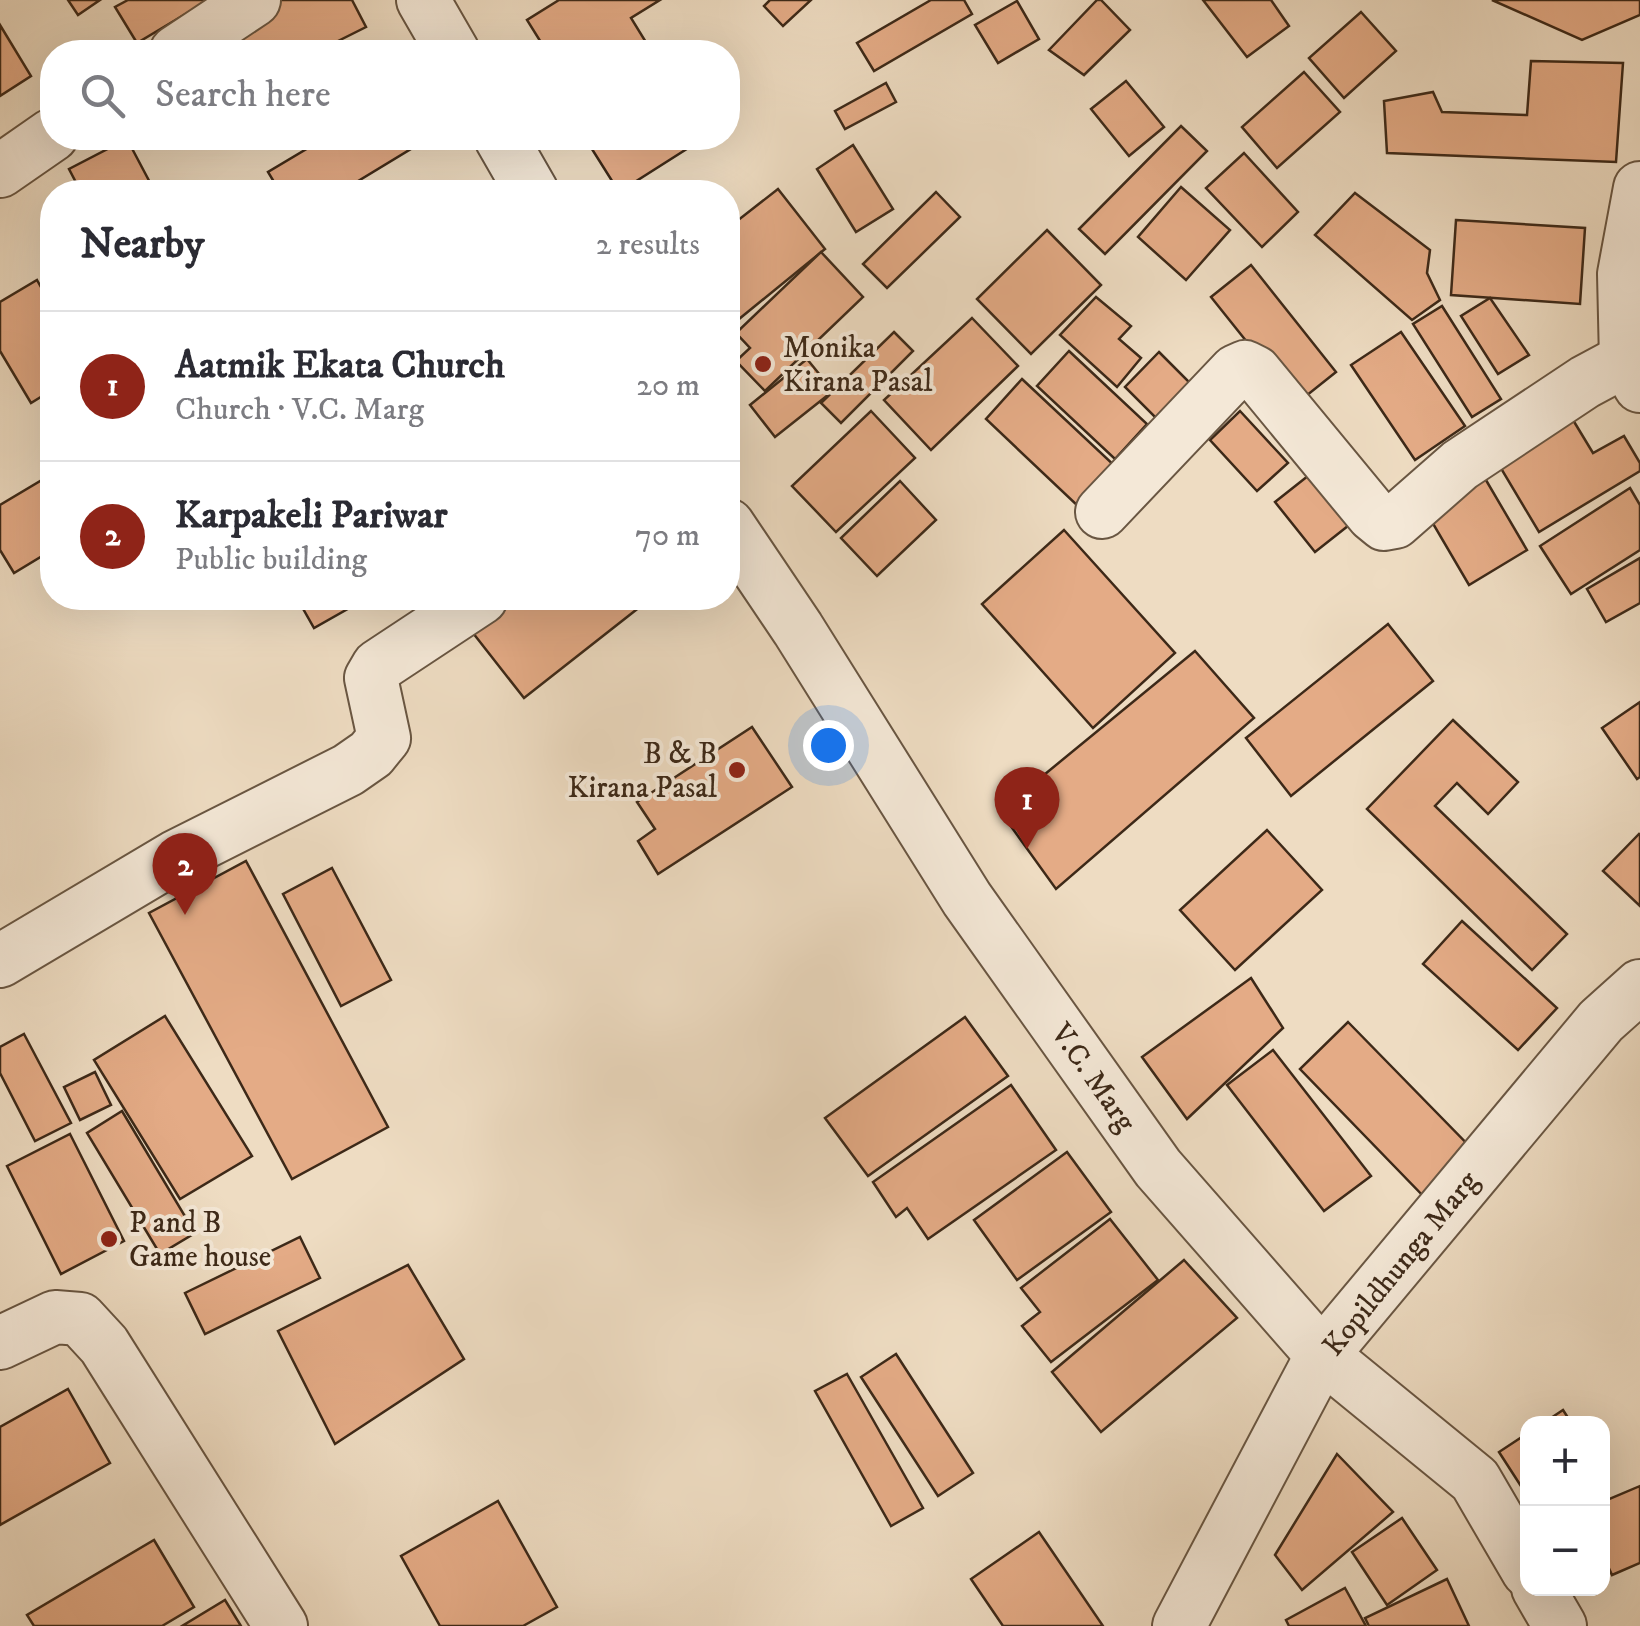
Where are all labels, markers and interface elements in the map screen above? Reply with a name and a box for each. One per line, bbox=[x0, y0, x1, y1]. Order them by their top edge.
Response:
search box bbox=[40, 40, 740, 150]
icon: search bbox=[75, 68, 130, 123]
text: Search here bbox=[155, 71, 331, 119]
text: Nearby bbox=[80, 219, 204, 271]
text: 2 results bbox=[596, 225, 700, 265]
place label: Monika Kirana Pasal bbox=[783, 330, 933, 401]
text: Aatmik Ekata Church bbox=[175, 342, 505, 390]
marker: Monika Kirana Pasal bbox=[752, 353, 774, 375]
text: 1 bbox=[107, 366, 118, 406]
text: 20 m bbox=[636, 366, 700, 406]
text: Church · V.C. Marg bbox=[175, 390, 424, 430]
text: Karpakeli Pariwar bbox=[175, 492, 447, 540]
text: 2 bbox=[105, 516, 120, 556]
text: 70 m bbox=[635, 516, 700, 556]
text: Public building bbox=[175, 540, 367, 580]
your location bbox=[803, 720, 854, 771]
place label: B & B Kirana Pasal bbox=[567, 736, 717, 807]
marker: B & B Kirana Pasal bbox=[726, 759, 748, 781]
pin: 1 bbox=[994, 766, 1060, 849]
pin: 2 bbox=[152, 832, 218, 915]
street label: V.C. Marg bbox=[1042, 1016, 1144, 1139]
street label: Kopildhunga Marg bbox=[1315, 1164, 1487, 1364]
place label: P and B Game house bbox=[129, 1205, 271, 1276]
marker: P and B Game house bbox=[98, 1228, 120, 1250]
map controls bbox=[1520, 1416, 1610, 1596]
button: + bbox=[1520, 1416, 1610, 1506]
button: − bbox=[1520, 1506, 1610, 1596]

